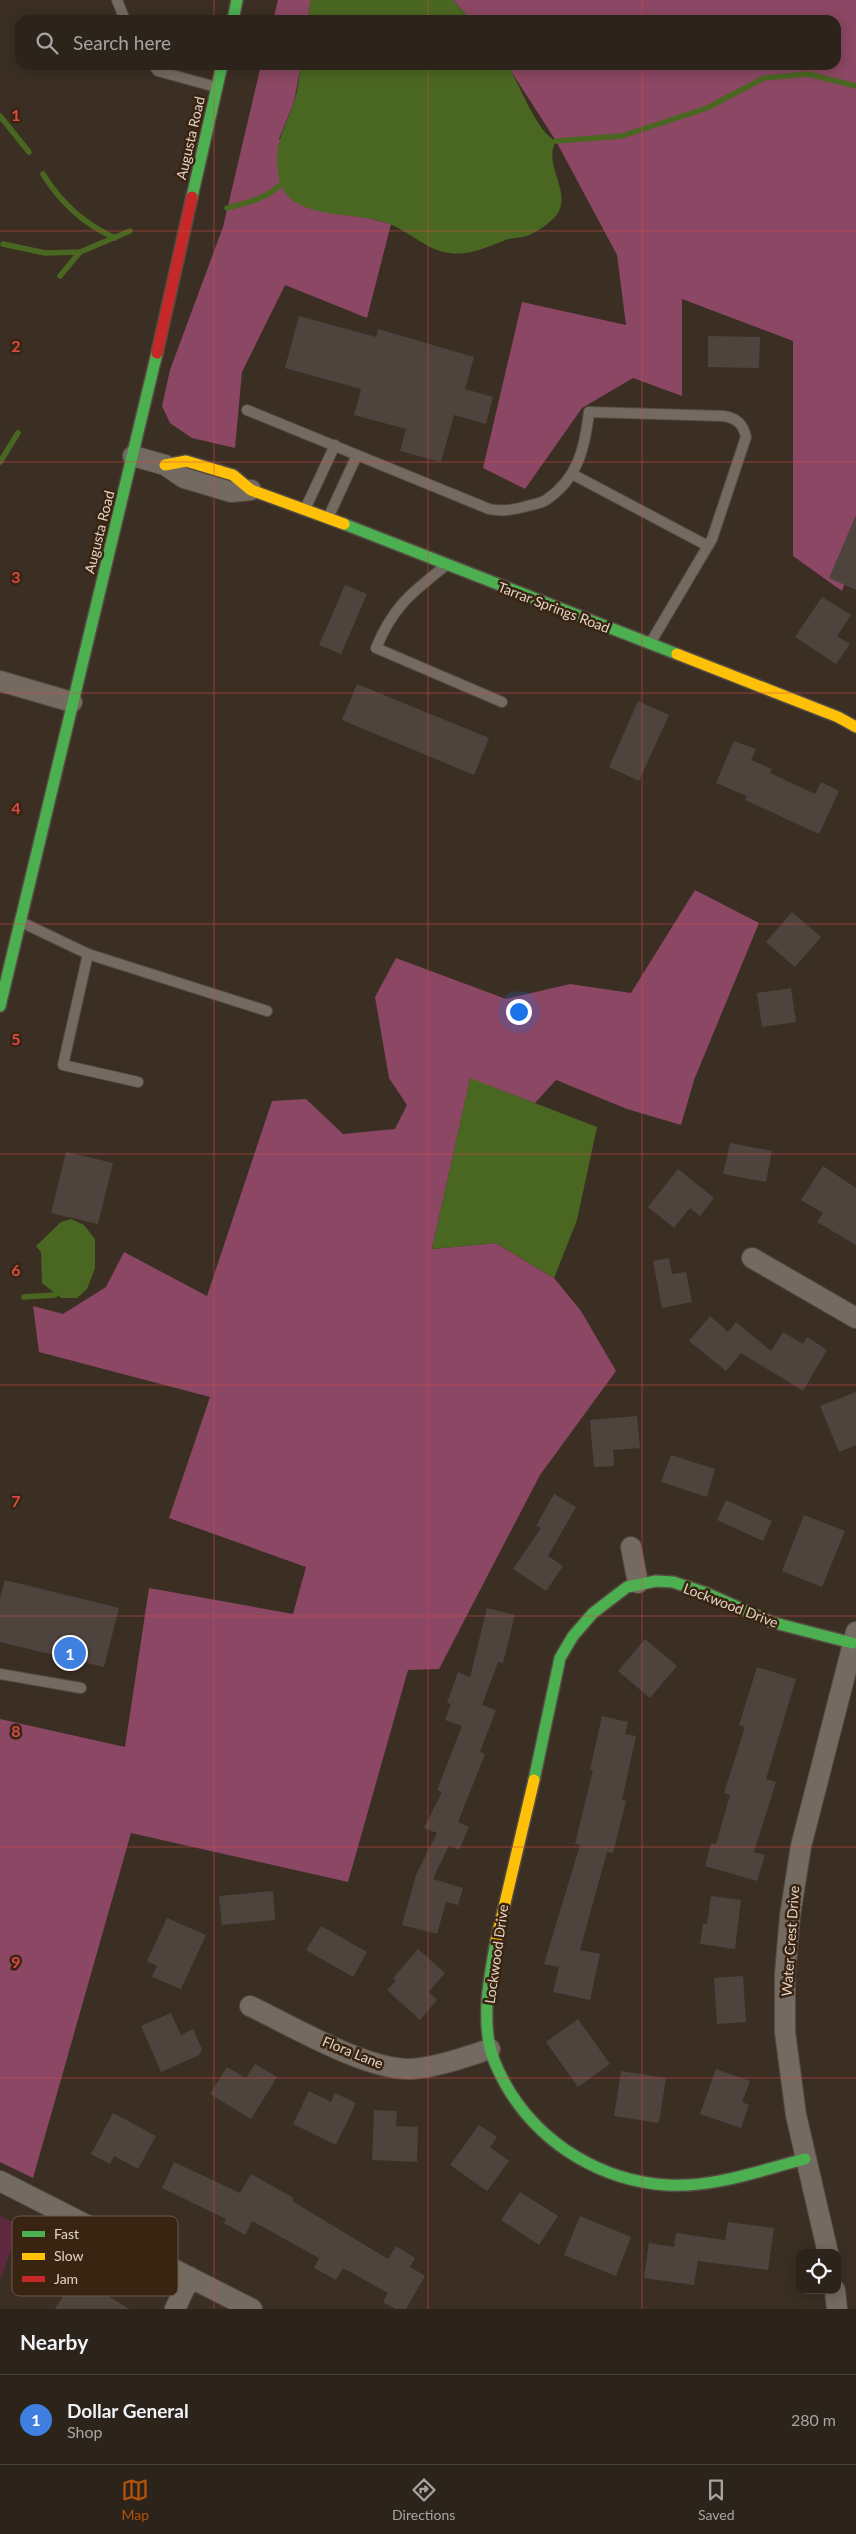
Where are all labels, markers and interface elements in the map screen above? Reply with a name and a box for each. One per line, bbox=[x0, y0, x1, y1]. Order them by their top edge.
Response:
search box bbox=[15, 15, 841, 70]
icon: search bbox=[33, 29, 61, 57]
text: Search here bbox=[73, 31, 171, 54]
street label: Augusta Road bbox=[172, 95, 208, 181]
text: 1 bbox=[11, 105, 21, 124]
text: 2 bbox=[11, 336, 21, 355]
street label: Augusta Road bbox=[80, 489, 118, 575]
text: 3 bbox=[11, 567, 21, 586]
street label: Tarrar Springs Road bbox=[496, 578, 612, 636]
text: 4 bbox=[11, 798, 21, 817]
your location bbox=[506, 999, 532, 1025]
text: 5 bbox=[11, 1029, 21, 1048]
text: 6 bbox=[11, 1260, 21, 1279]
text: 7 bbox=[11, 1491, 21, 1510]
street label: Lockwood Drive bbox=[681, 1579, 781, 1631]
pin: 1 bbox=[54, 1634, 86, 1672]
text: 8 bbox=[11, 1721, 21, 1740]
street label: Water Crest Drive bbox=[778, 1885, 802, 1997]
street label: Lockwood Drive bbox=[481, 1903, 511, 2005]
text: 9 bbox=[11, 1952, 21, 1971]
street label: Flora Lane bbox=[320, 2032, 386, 2072]
legend bbox=[12, 2216, 178, 2296]
text: Fast bbox=[54, 2225, 79, 2242]
text: Slow bbox=[54, 2247, 84, 2264]
map controls bbox=[796, 2249, 841, 2294]
button: locate bbox=[796, 2249, 841, 2294]
text: Jam bbox=[54, 2270, 78, 2287]
text: Nearby bbox=[20, 2329, 88, 2354]
text: Dollar General bbox=[67, 2399, 189, 2422]
text: 1 bbox=[31, 2410, 41, 2429]
text: 280 m bbox=[791, 2410, 836, 2429]
text: Shop bbox=[67, 2422, 103, 2441]
tab: Map bbox=[121, 2476, 149, 2523]
tab: Directions bbox=[392, 2476, 455, 2523]
tab: Saved bbox=[698, 2476, 735, 2523]

